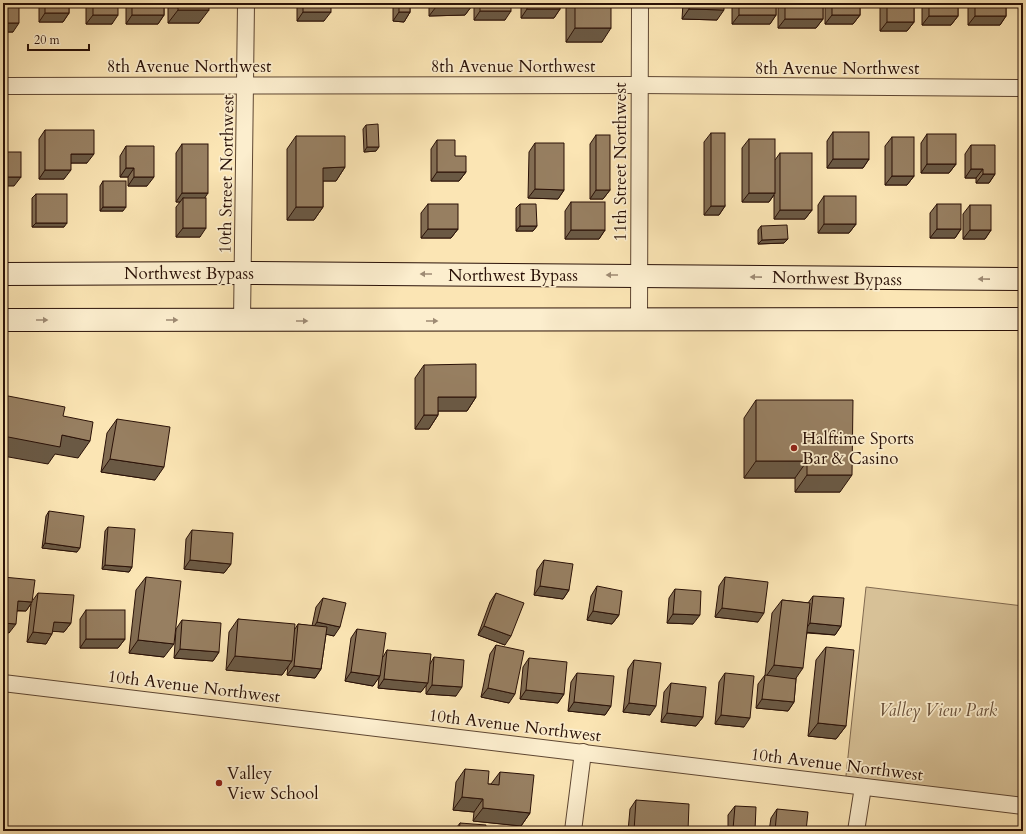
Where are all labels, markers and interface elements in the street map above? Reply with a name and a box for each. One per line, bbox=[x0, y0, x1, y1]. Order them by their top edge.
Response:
scale bar bbox=[28, 26, 89, 52]
text: 20 m bbox=[34, 32, 61, 48]
street label: 8th Avenue Northwest bbox=[107, 55, 272, 78]
street label: 8th Avenue Northwest bbox=[431, 55, 596, 78]
street label: 8th Avenue Northwest bbox=[755, 57, 920, 80]
street label: 11th Street Northwest bbox=[609, 82, 632, 242]
street label: 10th Street Northwest bbox=[214, 94, 239, 254]
street label: Northwest Bypass bbox=[124, 262, 254, 285]
street label: Northwest Bypass bbox=[448, 264, 578, 287]
street label: Northwest Bypass bbox=[772, 266, 902, 291]
one-way arrow bbox=[419, 271, 432, 277]
one-way arrow bbox=[605, 272, 618, 278]
one-way arrow bbox=[749, 274, 762, 280]
one-way arrow bbox=[977, 276, 990, 282]
one-way arrow bbox=[36, 317, 49, 323]
one-way arrow bbox=[166, 317, 179, 323]
one-way arrow bbox=[296, 318, 309, 324]
one-way arrow bbox=[426, 318, 439, 324]
place label: Halftime Sports Bar & Casino bbox=[802, 427, 914, 470]
marker: Halftime Sports Bar & Casino bbox=[789, 443, 799, 453]
street label: 10th Avenue Northwest bbox=[106, 665, 282, 709]
park label: Valley View Park bbox=[879, 699, 998, 722]
street label: 10th Avenue Northwest bbox=[427, 704, 603, 748]
street label: 10th Avenue Northwest bbox=[749, 743, 925, 787]
place label: Valley View School bbox=[227, 762, 319, 805]
marker: Valley View School bbox=[214, 778, 224, 788]

